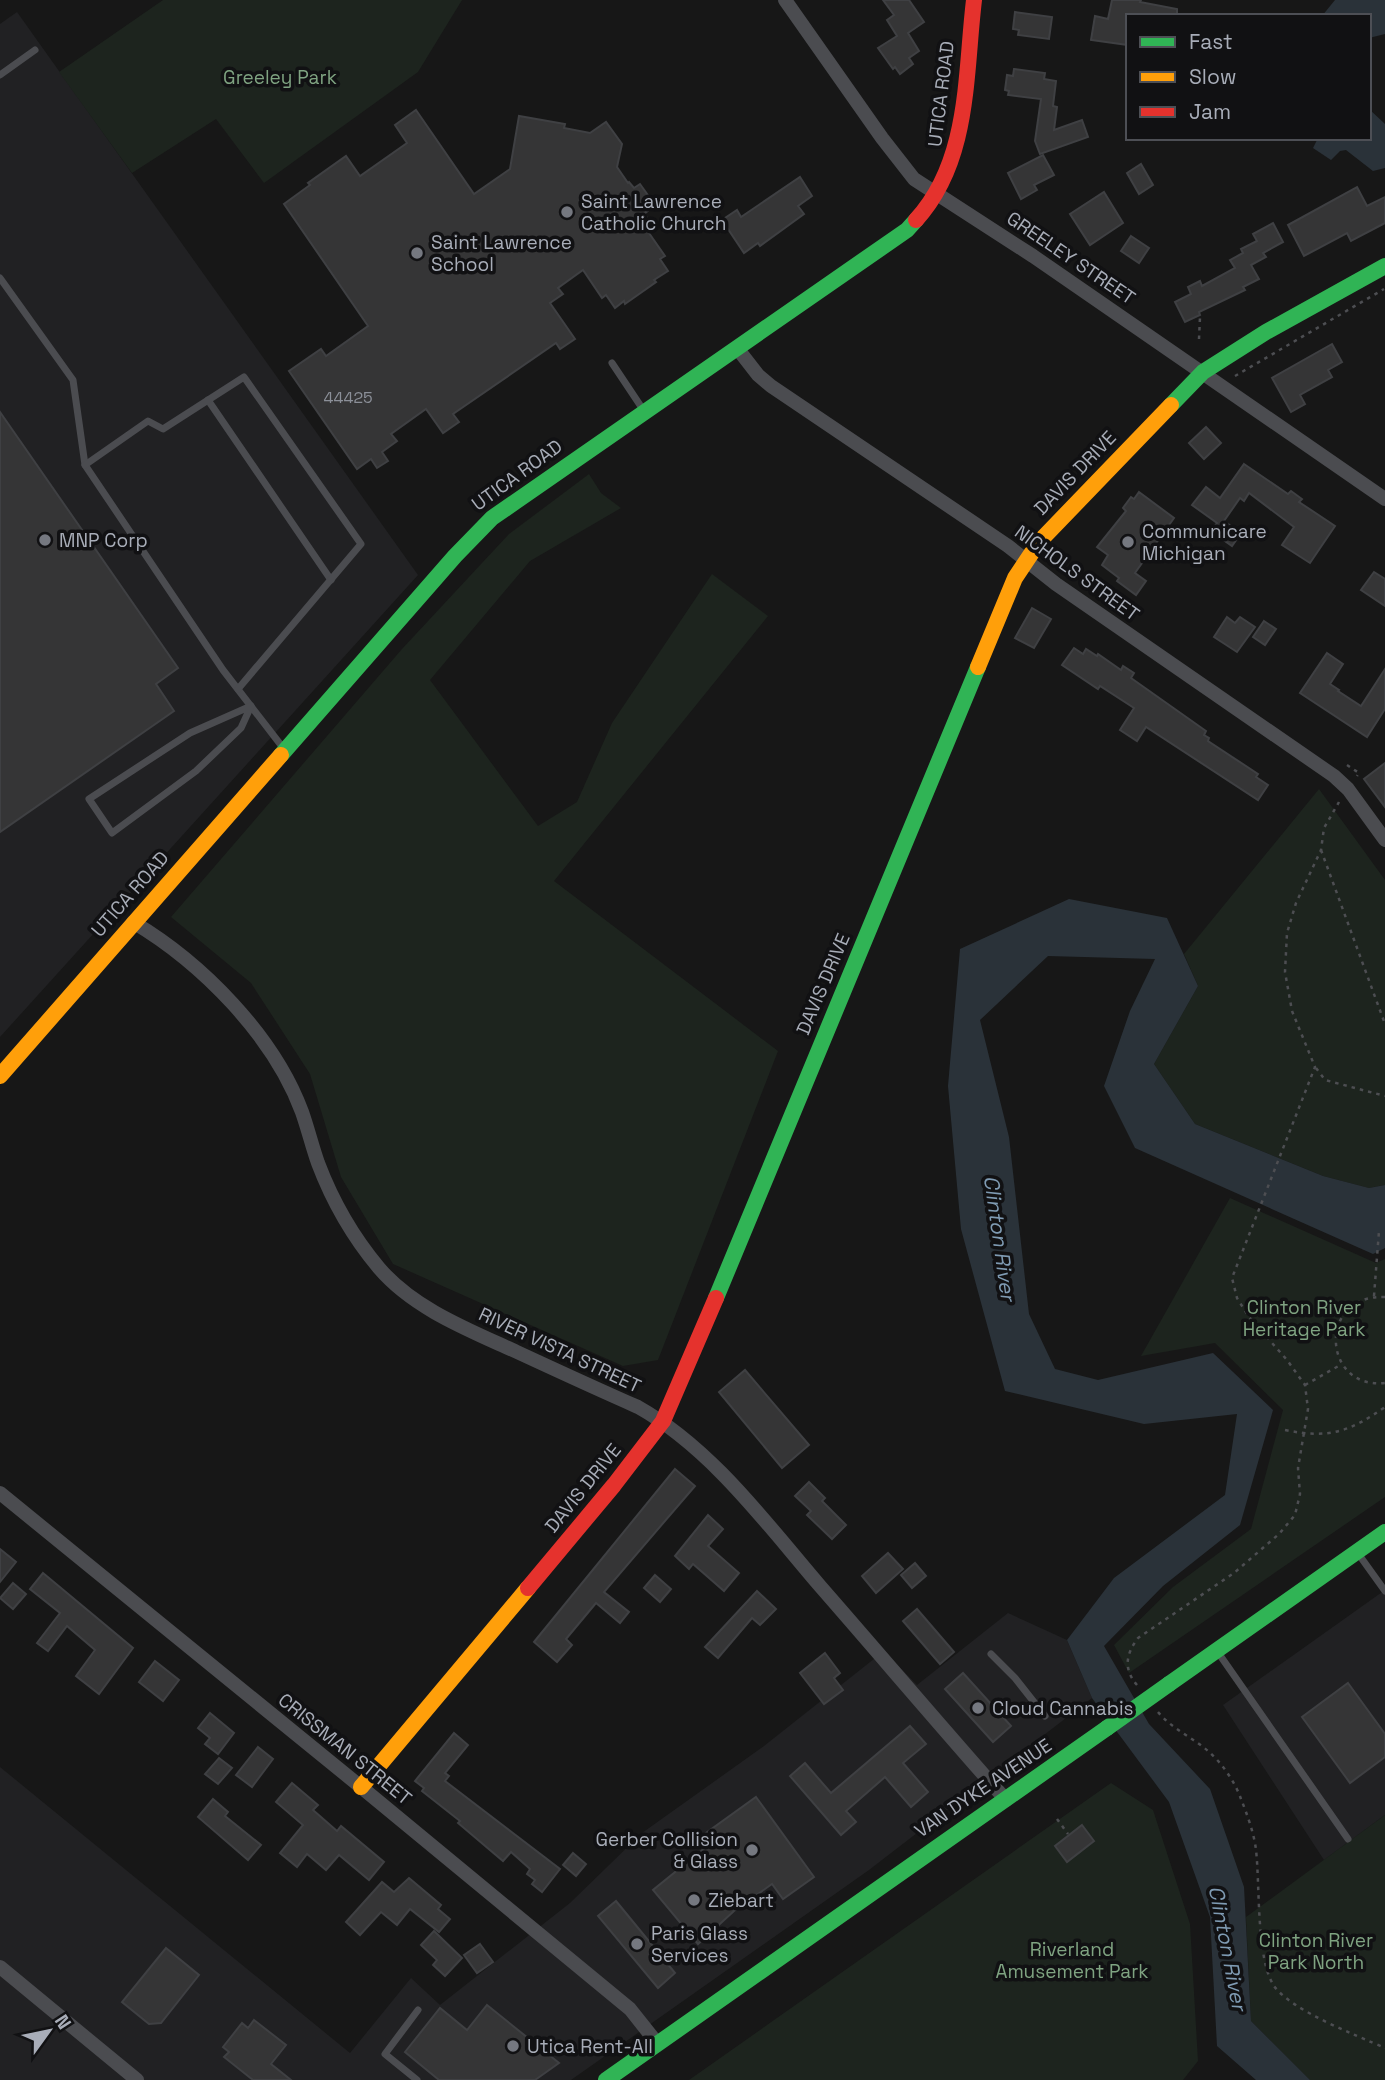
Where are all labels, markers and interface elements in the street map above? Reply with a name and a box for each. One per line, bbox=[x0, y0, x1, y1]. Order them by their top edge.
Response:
legend bbox=[1126, 14, 1371, 140]
text: Fast bbox=[1189, 28, 1233, 55]
street label: UTICA ROAD bbox=[922, 40, 960, 148]
text: Slow bbox=[1189, 63, 1237, 90]
park label: Greeley Park bbox=[223, 65, 337, 90]
text: Jam bbox=[1189, 98, 1231, 125]
place label: Saint Lawrence Catholic Church bbox=[581, 189, 726, 236]
marker: Saint Lawrence Catholic Church bbox=[559, 204, 575, 220]
street label: GREELEY STREET bbox=[1002, 206, 1140, 310]
place label: Saint Lawrence School bbox=[431, 230, 572, 277]
marker: Saint Lawrence School bbox=[409, 245, 425, 261]
house number: 44425 bbox=[323, 387, 373, 408]
street label: DAVIS DRIVE bbox=[1028, 425, 1122, 521]
street label: UTICA ROAD bbox=[467, 434, 567, 516]
street label: NICHOLS STREET bbox=[1010, 519, 1144, 627]
place label: Communicare Michigan bbox=[1142, 519, 1267, 566]
place label: MNP Corp bbox=[59, 528, 148, 553]
marker: MNP Corp bbox=[37, 532, 53, 548]
marker: Communicare Michigan bbox=[1120, 534, 1136, 550]
street label: UTICA ROAD bbox=[86, 846, 174, 942]
street label: DAVIS DRIVE bbox=[790, 929, 856, 1039]
water label: Clinton River bbox=[978, 1173, 1022, 1305]
park label: Clinton River Heritage Park bbox=[1243, 1295, 1365, 1342]
street label: RIVER VISTA STREET bbox=[475, 1301, 645, 1399]
street label: DAVIS DRIVE bbox=[539, 1438, 627, 1538]
street label: CRISSMAN STREET bbox=[273, 1687, 417, 1811]
place label: Cloud Cannabis bbox=[992, 1696, 1134, 1721]
marker: Cloud Cannabis bbox=[970, 1700, 986, 1716]
street label: VAN DYKE AVENUE bbox=[910, 1733, 1056, 1843]
place label: Gerber Collision & Glass bbox=[596, 1827, 738, 1874]
marker: Gerber Collision & Glass bbox=[744, 1842, 760, 1858]
water label: Clinton River bbox=[1203, 1883, 1254, 2015]
place label: Ziebart bbox=[708, 1888, 774, 1913]
marker: Ziebart bbox=[686, 1892, 702, 1908]
place label: Paris Glass Services bbox=[651, 1921, 748, 1968]
park label: Clinton River Park North bbox=[1259, 1928, 1373, 1975]
marker: Paris Glass Services bbox=[629, 1936, 645, 1952]
park label: Riverland Amusement Park bbox=[995, 1937, 1149, 1984]
north arrow bbox=[14, 1996, 84, 2066]
text: N bbox=[49, 2010, 77, 2034]
place label: Utica Rent-All bbox=[527, 2034, 653, 2059]
marker: Utica Rent-All bbox=[505, 2038, 521, 2054]

